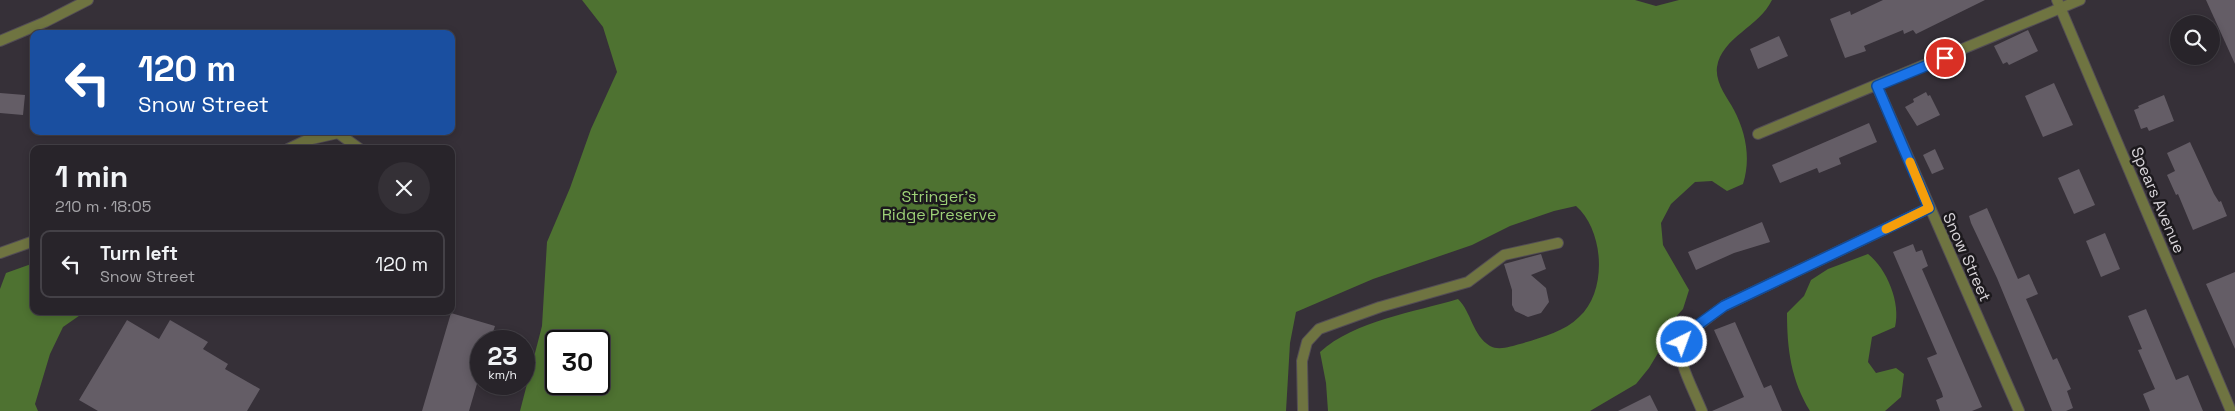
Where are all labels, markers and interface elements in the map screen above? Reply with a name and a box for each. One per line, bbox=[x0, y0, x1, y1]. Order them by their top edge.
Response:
map controls bbox=[2170, 15, 2220, 65]
button: search bbox=[2170, 15, 2220, 65]
pin bbox=[1924, 37, 1966, 79]
icon: arrive bbox=[1931, 44, 1959, 72]
text: 120 m bbox=[138, 47, 236, 91]
icon: left bbox=[55, 50, 120, 115]
text: Snow Street bbox=[138, 90, 269, 118]
street label: Spears Avenue bbox=[2126, 144, 2190, 256]
text: 1 min bbox=[55, 157, 128, 196]
button: close bbox=[378, 162, 430, 214]
park label: Stringer's Ridge Preserve bbox=[882, 186, 996, 225]
text: 210 m · 18:05 bbox=[55, 196, 151, 217]
street label: Snow Street bbox=[1938, 209, 1996, 305]
text: Turn left bbox=[100, 241, 178, 266]
icon: left bbox=[57, 250, 85, 278]
text: 120 m bbox=[375, 252, 428, 277]
text: Snow Street bbox=[100, 266, 195, 287]
position arrow bbox=[1655, 315, 1707, 367]
speed limit sign: 30 bbox=[545, 330, 610, 395]
text: 23 bbox=[487, 340, 518, 372]
text: km/h bbox=[488, 367, 517, 383]

